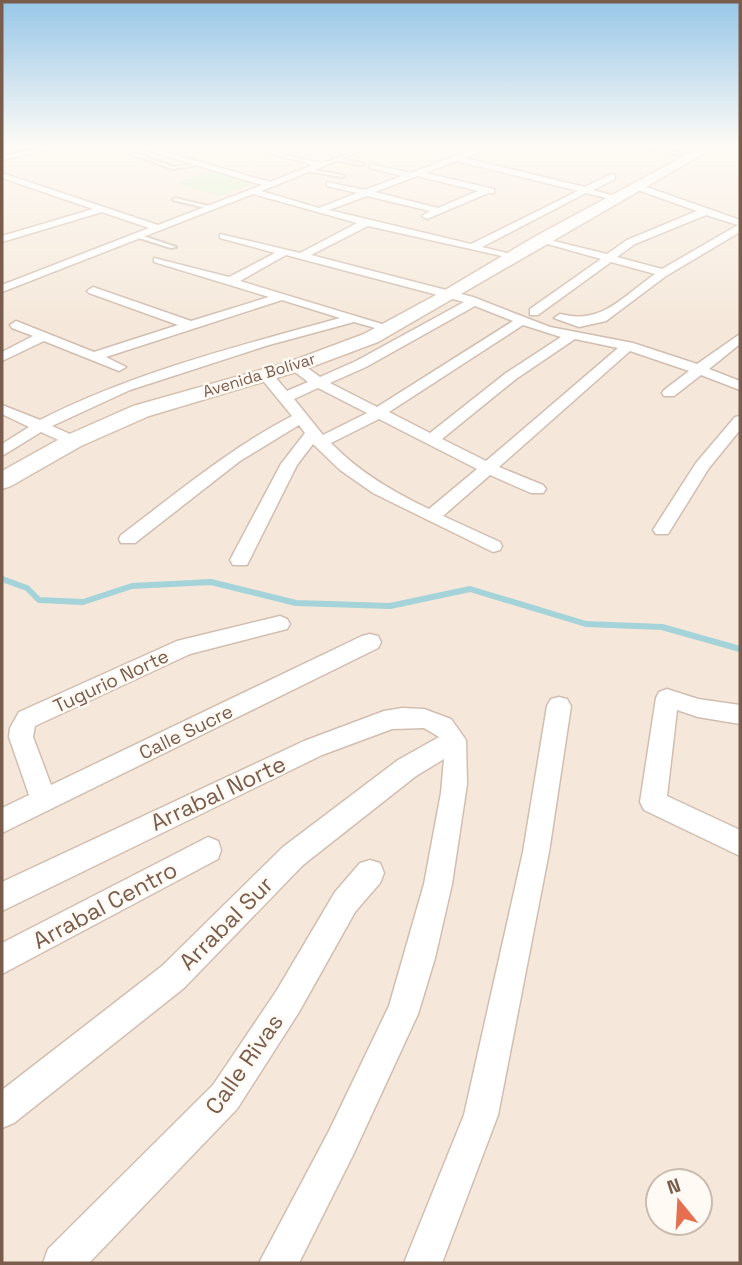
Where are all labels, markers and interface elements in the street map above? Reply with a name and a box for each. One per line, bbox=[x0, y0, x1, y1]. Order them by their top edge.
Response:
street label: Avenida Bolívar bbox=[200, 348, 318, 402]
street label: Tugurio Norte bbox=[49, 643, 173, 719]
street label: Calle Sucre bbox=[135, 699, 237, 765]
street label: Arrabal Norte bbox=[145, 749, 291, 837]
street label: Arrabal Centro bbox=[28, 854, 182, 956]
street label: Arrabal Sur bbox=[173, 870, 279, 976]
street label: Calle Rivas bbox=[198, 1008, 290, 1120]
north arrow bbox=[644, 1167, 714, 1237]
text: N bbox=[664, 1172, 684, 1200]

